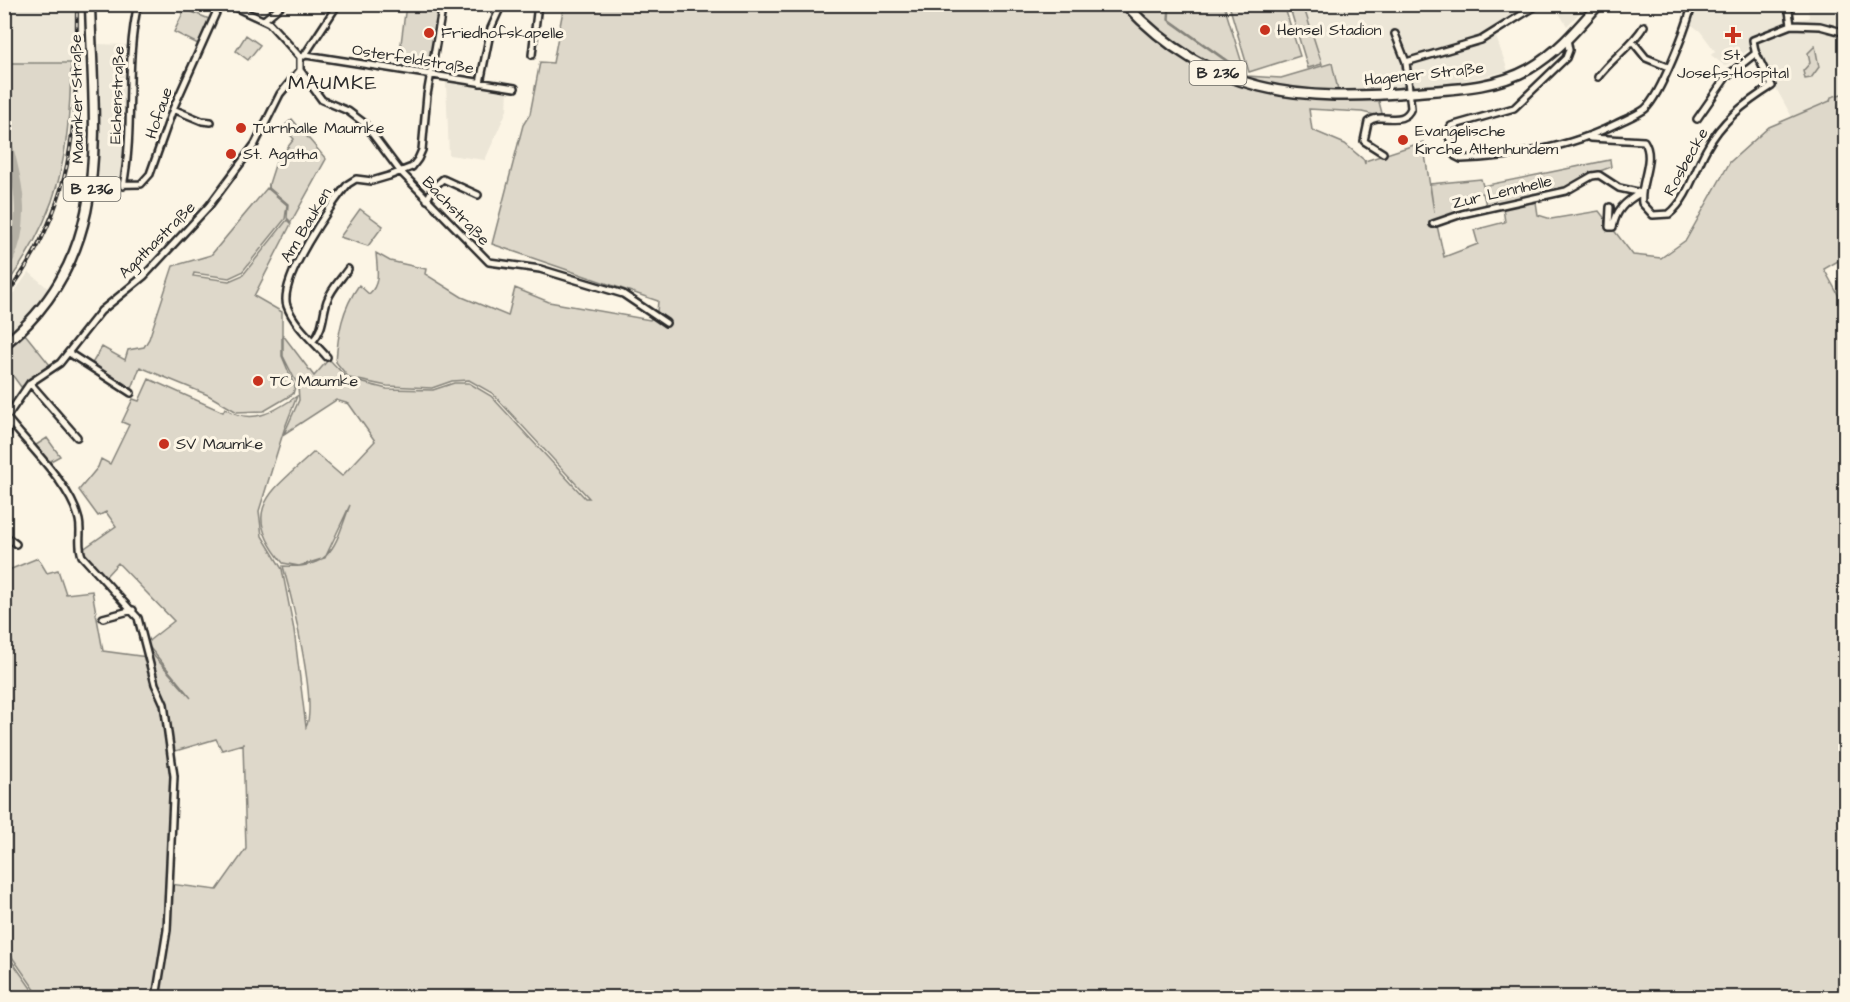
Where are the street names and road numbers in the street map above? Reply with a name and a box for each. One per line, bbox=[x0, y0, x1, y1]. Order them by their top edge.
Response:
street label: Maumker Straße bbox=[65, 34, 89, 164]
street label: Osterfeldstraße bbox=[350, 39, 476, 80]
street label: Eichenstraße bbox=[104, 45, 130, 144]
street label: Hagener Straße bbox=[1363, 57, 1485, 92]
road number: B 236 bbox=[1190, 61, 1246, 85]
street label: Hofaue bbox=[140, 84, 178, 142]
street label: Rosbecke bbox=[1658, 124, 1714, 200]
street label: Zur Lennhelle bbox=[1450, 170, 1554, 214]
street label: Bachstraße bbox=[417, 171, 495, 251]
road number: B 236 bbox=[64, 177, 121, 201]
street label: Am Bauken bbox=[275, 184, 337, 266]
street label: Agathastraße bbox=[114, 196, 201, 284]

